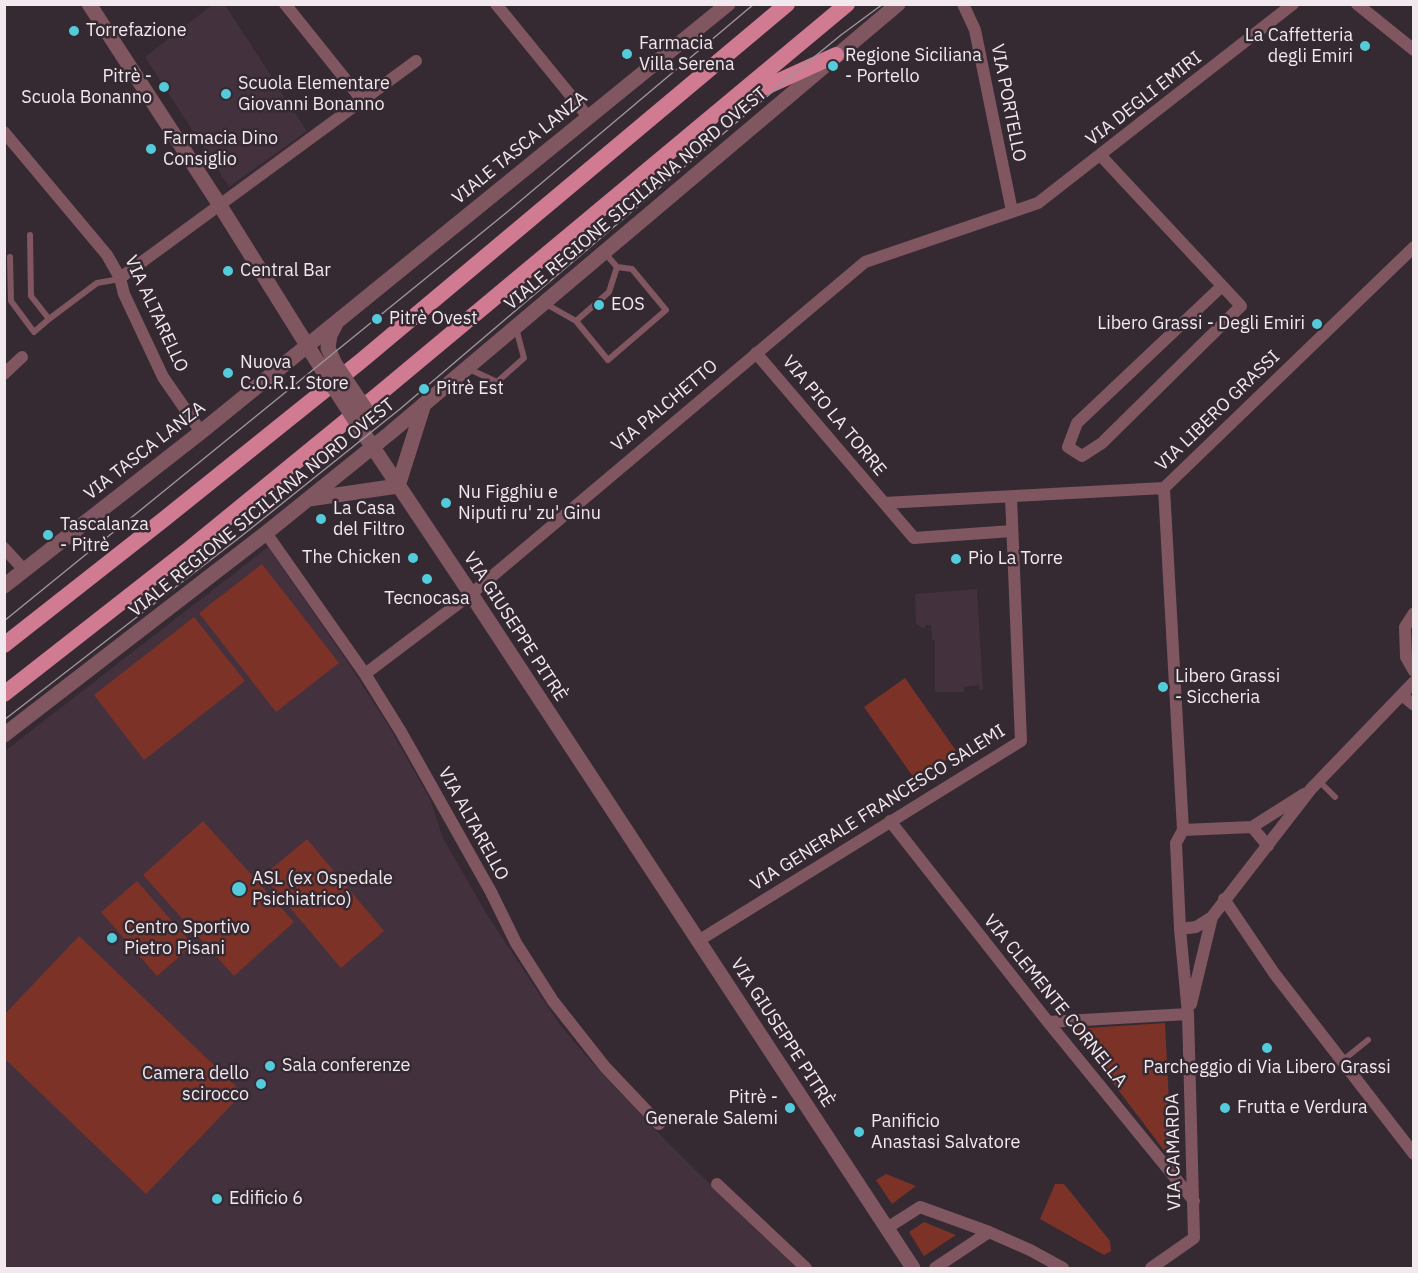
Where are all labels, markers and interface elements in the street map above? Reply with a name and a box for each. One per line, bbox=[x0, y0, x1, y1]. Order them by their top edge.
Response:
place label: Torrefazione bbox=[86, 20, 187, 42]
marker: Torrefazione bbox=[67, 24, 81, 38]
place label: La Caffetteria degli Emiri bbox=[1245, 25, 1353, 68]
place label: Farmacia Villa Serena bbox=[639, 33, 735, 76]
marker: La Caffetteria degli Emiri bbox=[1358, 39, 1372, 53]
street label: VIA PORTELLO bbox=[986, 42, 1030, 164]
place label: Regione Siciliana - Portello bbox=[845, 45, 982, 88]
marker: Farmacia Villa Serena bbox=[620, 47, 634, 61]
street label: VIA DEGLI EMIRI bbox=[1082, 47, 1206, 151]
marker: Regione Siciliana - Portello bbox=[826, 59, 840, 73]
place label: Pitrè - Scuola Bonanno bbox=[21, 66, 152, 109]
place label: Scuola Elementare Giovanni Bonanno bbox=[238, 73, 390, 116]
marker: Pitrè - Scuola Bonanno bbox=[157, 80, 171, 94]
street label: VIALE REGIONE SICILIANA NORD OVEST bbox=[501, 83, 771, 315]
marker: Scuola Elementare Giovanni Bonanno bbox=[219, 87, 233, 101]
street label: VIALE TASCA LANZA bbox=[448, 87, 592, 209]
place label: Farmacia Dino Consiglio bbox=[163, 128, 278, 170]
marker: Farmacia Dino Consiglio bbox=[144, 142, 158, 156]
street label: VIA ALTARELLO bbox=[120, 252, 192, 376]
place label: Central Bar bbox=[240, 260, 331, 282]
marker: Central Bar bbox=[221, 264, 235, 278]
place label: EOS bbox=[611, 294, 645, 316]
marker: EOS bbox=[592, 298, 606, 312]
place label: Pitrè Ovest bbox=[389, 308, 478, 330]
marker: Pitrè Ovest bbox=[370, 312, 384, 326]
place label: Libero Grassi - Degli Emiri bbox=[1097, 313, 1305, 335]
marker: Libero Grassi - Degli Emiri bbox=[1310, 317, 1324, 331]
street label: VIA LIBERO GRASSI bbox=[1151, 346, 1285, 476]
street label: VIA PIO LA TORRE bbox=[777, 351, 891, 481]
place label: Nuova C.O.R.I. Store bbox=[240, 352, 349, 394]
street label: VIA PALCHETTO bbox=[608, 355, 722, 457]
marker: Nuova C.O.R.I. Store bbox=[221, 366, 235, 380]
place label: Pitrè Est bbox=[436, 378, 504, 400]
marker: Pitrè Est bbox=[417, 382, 431, 396]
street label: VIALE REGIONE SICILIANA NORD OVEST bbox=[125, 394, 399, 622]
street label: VIA TASCA LANZA bbox=[80, 397, 210, 505]
place label: Nu Figghiu e Niputi ru' zu' Ginu bbox=[458, 482, 601, 524]
marker: Nu Figghiu e Niputi ru' zu' Ginu bbox=[439, 496, 453, 510]
place label: La Casa del Filtro bbox=[333, 498, 405, 540]
marker: La Casa del Filtro bbox=[314, 512, 328, 526]
place label: Tascalanza - Pitrè bbox=[60, 514, 149, 556]
marker: Tascalanza - Pitrè bbox=[41, 528, 55, 542]
place label: The Chicken bbox=[302, 547, 401, 569]
street label: VIA GIUSEPPE PITRÈ bbox=[459, 548, 571, 706]
place label: Pio La Torre bbox=[968, 548, 1063, 570]
marker: The Chicken bbox=[406, 551, 420, 565]
marker: Pio La Torre bbox=[949, 552, 963, 566]
marker: Tecnocasa bbox=[420, 572, 434, 586]
place label: Tecnocasa bbox=[384, 588, 470, 610]
place label: Libero Grassi - Siccheria bbox=[1175, 666, 1280, 708]
marker: Libero Grassi - Siccheria bbox=[1156, 680, 1170, 694]
street label: VIA GENERALE FRANCESCO SALEMI bbox=[747, 720, 1009, 896]
street label: VIA ALTARELLO bbox=[433, 764, 513, 884]
place label: ASL (ex Ospedale Psichiatrico) bbox=[252, 868, 393, 910]
marker: ASL (ex Ospedale Psichiatrico) bbox=[230, 880, 248, 898]
street label: VIA CLEMENTE CORNELLA bbox=[979, 910, 1131, 1092]
place label: Centro Sportivo Pietro Pisani bbox=[124, 917, 250, 960]
marker: Centro Sportivo Pietro Pisani bbox=[105, 931, 119, 945]
street label: VIA GIUSEPPE PITRÈ bbox=[726, 954, 838, 1112]
marker: Parcheggio di Via Libero Grassi bbox=[1260, 1041, 1274, 1055]
place label: Sala conferenze bbox=[282, 1055, 410, 1077]
place label: Parcheggio di Via Libero Grassi bbox=[1143, 1057, 1391, 1079]
marker: Sala conferenze bbox=[263, 1059, 277, 1073]
place label: Camera dello scirocco bbox=[142, 1063, 249, 1106]
marker: Camera dello scirocco bbox=[254, 1077, 268, 1091]
place label: Pitrè - Generale Salemi bbox=[645, 1087, 778, 1130]
street label: VIA CAMARDA bbox=[1162, 1093, 1186, 1211]
place label: Frutta e Verdura bbox=[1237, 1097, 1368, 1119]
marker: Pitrè - Generale Salemi bbox=[783, 1101, 797, 1115]
marker: Frutta e Verdura bbox=[1218, 1101, 1232, 1115]
place label: Panificio Anastasi Salvatore bbox=[871, 1111, 1020, 1154]
marker: Panificio Anastasi Salvatore bbox=[852, 1125, 866, 1139]
place label: Edificio 6 bbox=[229, 1188, 303, 1210]
marker: Edificio 6 bbox=[210, 1192, 224, 1206]

